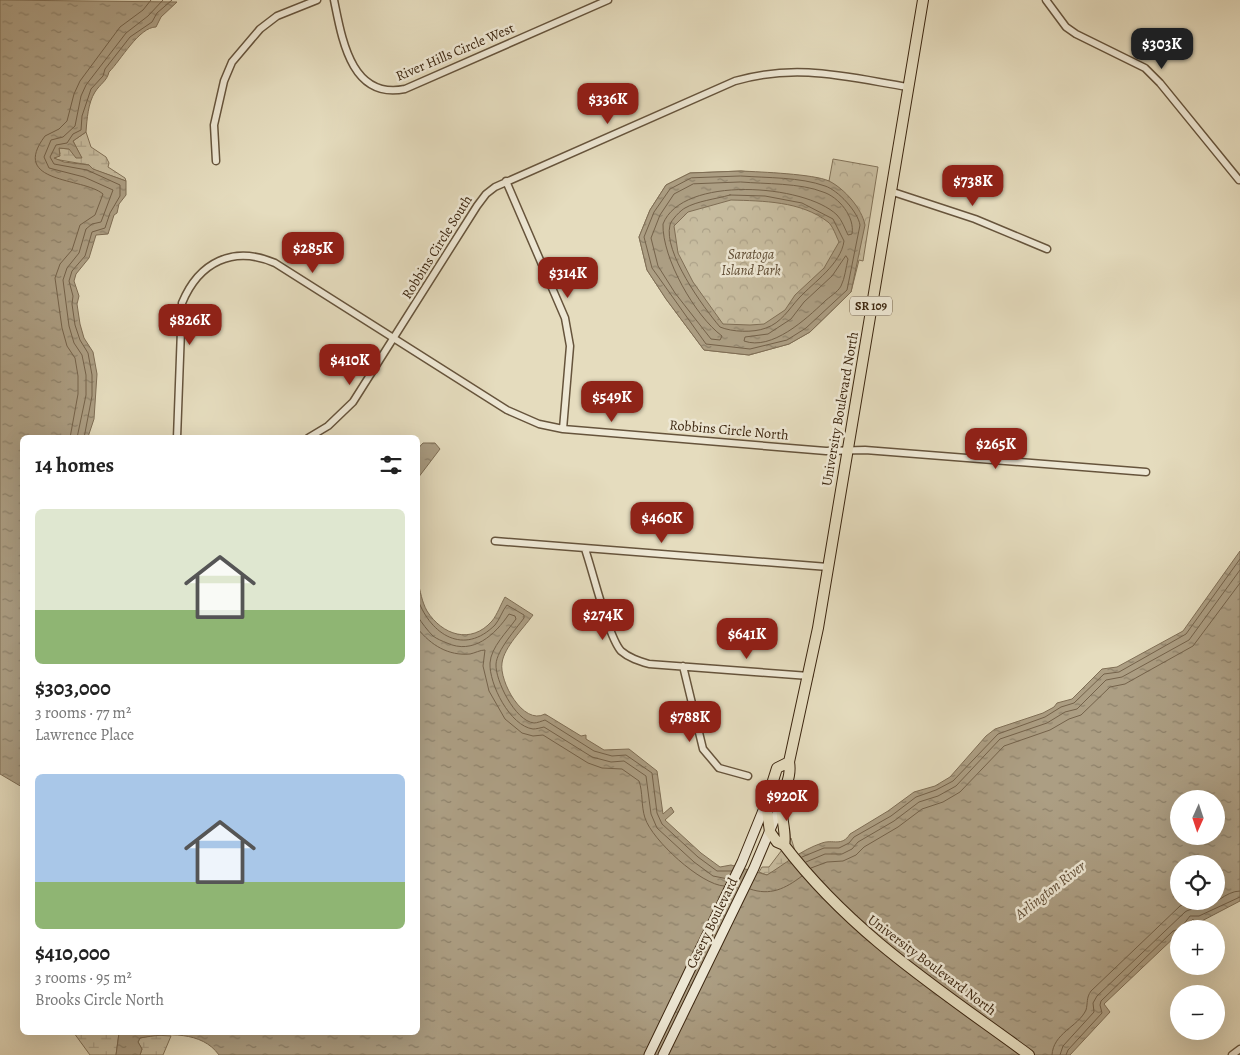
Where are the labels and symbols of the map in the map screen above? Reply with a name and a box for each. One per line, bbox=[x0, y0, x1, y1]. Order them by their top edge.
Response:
street label: River Hills Circle West bbox=[393, 18, 517, 86]
pin: $303K bbox=[1127, 28, 1197, 70]
pin: $336K bbox=[573, 82, 643, 125]
pin: $738K bbox=[938, 164, 1008, 207]
street label: Robbins Circle South bbox=[397, 191, 477, 303]
pin: $285K bbox=[278, 232, 348, 274]
park label: Saratoga Island Park bbox=[721, 245, 781, 280]
pin: $314K bbox=[533, 256, 603, 299]
road number: SR 109 bbox=[850, 296, 892, 316]
pin: $826K bbox=[155, 304, 225, 346]
street label: University Boulevard North bbox=[817, 330, 863, 488]
pin: $410K bbox=[315, 344, 385, 386]
pin: $549K bbox=[577, 380, 647, 423]
street label: Robbins Circle North bbox=[669, 415, 790, 445]
pin: $265K bbox=[961, 428, 1031, 470]
pin: $460K bbox=[627, 502, 697, 544]
pin: $274K bbox=[568, 598, 638, 641]
pin: $641K bbox=[712, 618, 782, 660]
pin: $788K bbox=[655, 700, 725, 743]
pin: $920K bbox=[752, 780, 822, 822]
north arrow bbox=[1170, 790, 1225, 845]
water label: Arlington River bbox=[1010, 856, 1090, 924]
street label: Cesery Boulevard bbox=[682, 874, 742, 972]
street label: University Boulevard North bbox=[864, 910, 1001, 1020]

